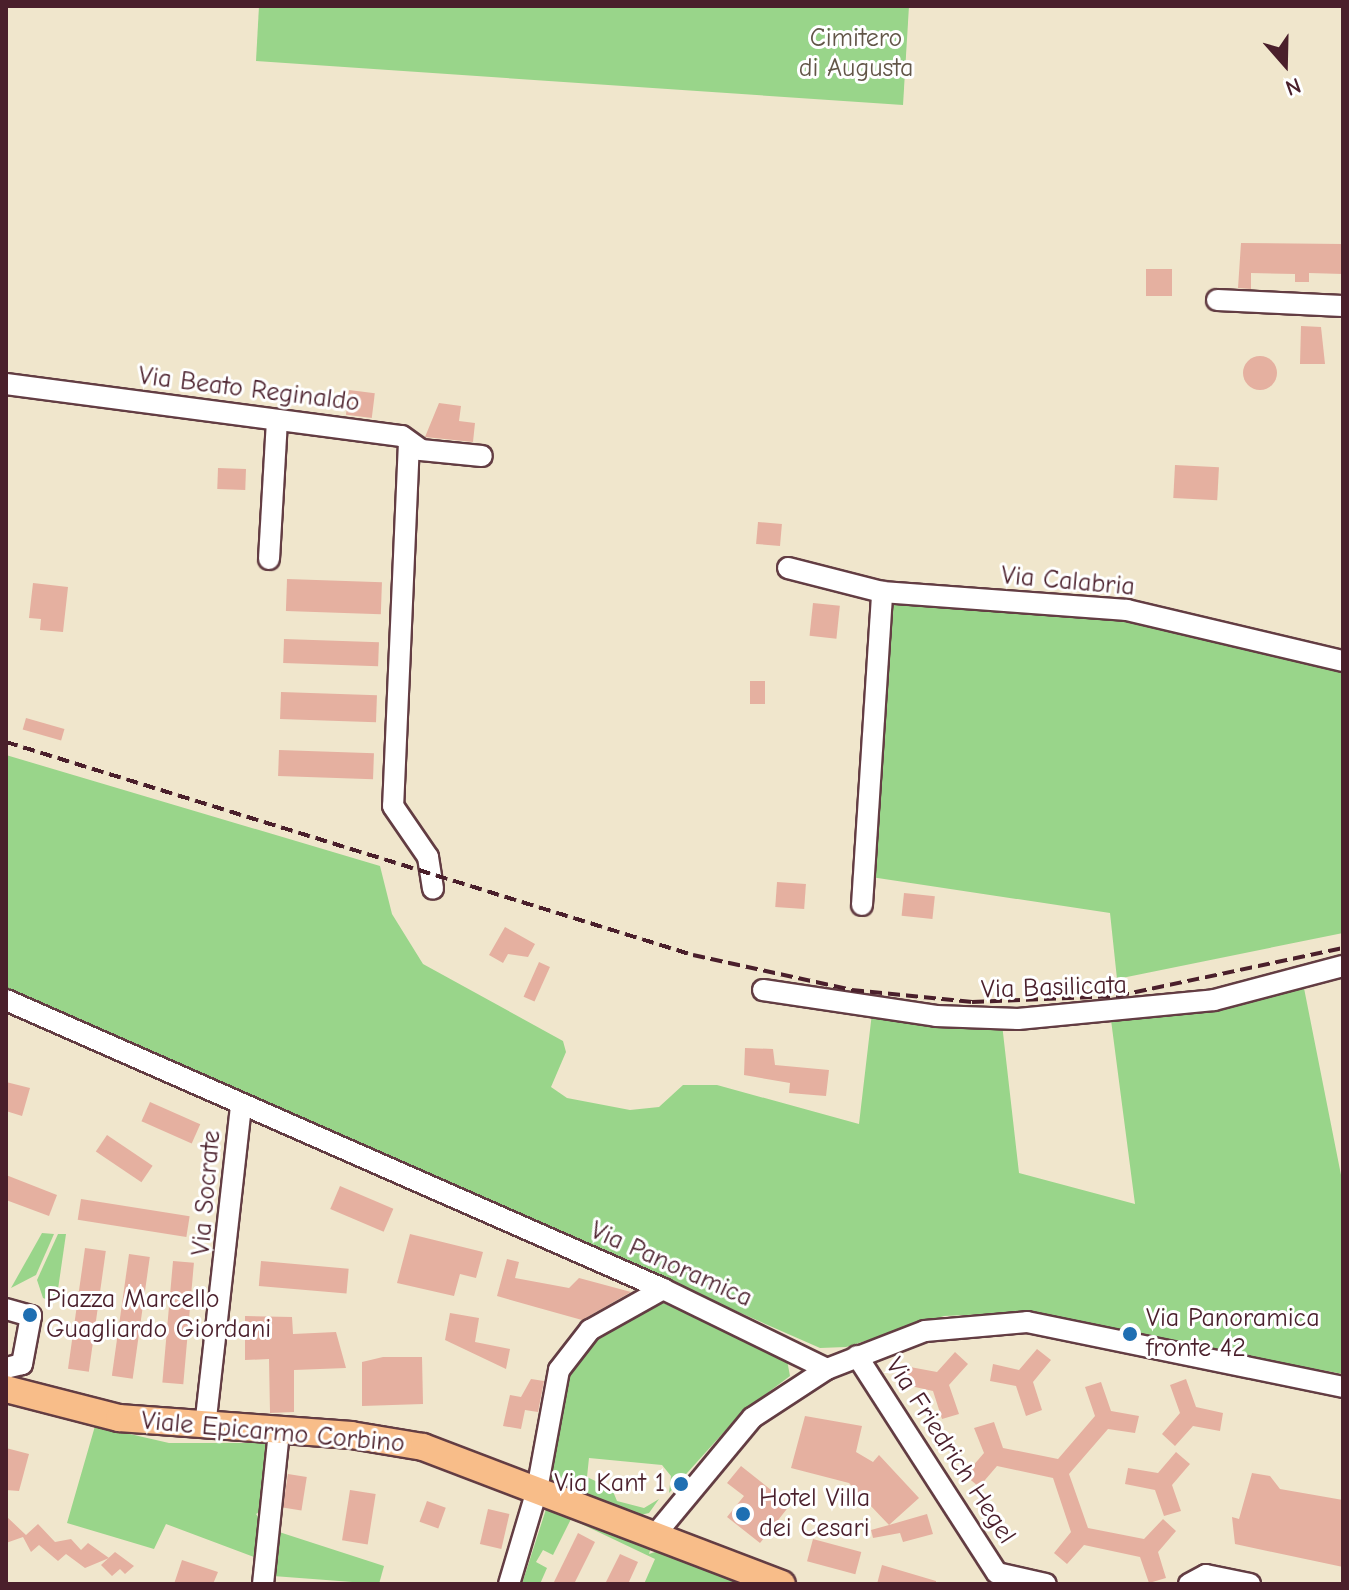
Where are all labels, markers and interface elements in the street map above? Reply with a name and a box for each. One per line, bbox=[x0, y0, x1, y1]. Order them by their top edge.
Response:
park label: Cimitero di Augusta bbox=[799, 23, 913, 84]
north arrow bbox=[1245, 24, 1325, 104]
text: N bbox=[1282, 72, 1304, 101]
street label: Via Beato Reginaldo bbox=[137, 361, 361, 419]
street label: Via Calabria bbox=[1000, 561, 1136, 603]
street label: Via Basilicata bbox=[981, 970, 1127, 1006]
street label: Via Socrate bbox=[186, 1129, 228, 1257]
street label: Via Panoramica bbox=[585, 1215, 757, 1315]
place label: Piazza Marcello Guagliardo Giordani bbox=[46, 1284, 271, 1346]
place label: Via Panoramica fronte 42 bbox=[1146, 1303, 1320, 1364]
marker: Piazza Marcello Guagliardo Giordani bbox=[21, 1306, 39, 1324]
marker: Via Panoramica fronte 42 bbox=[1121, 1325, 1139, 1343]
street label: Via Friedrich Hegel bbox=[878, 1352, 1022, 1550]
street label: Viale Epicarmo Corbino bbox=[140, 1406, 406, 1460]
place label: Via Kant 1 bbox=[554, 1468, 665, 1500]
marker: Via Kant 1 bbox=[672, 1475, 690, 1493]
place label: Hotel Villa dei Cesari bbox=[759, 1483, 870, 1544]
marker: Hotel Villa dei Cesari bbox=[734, 1505, 752, 1523]

